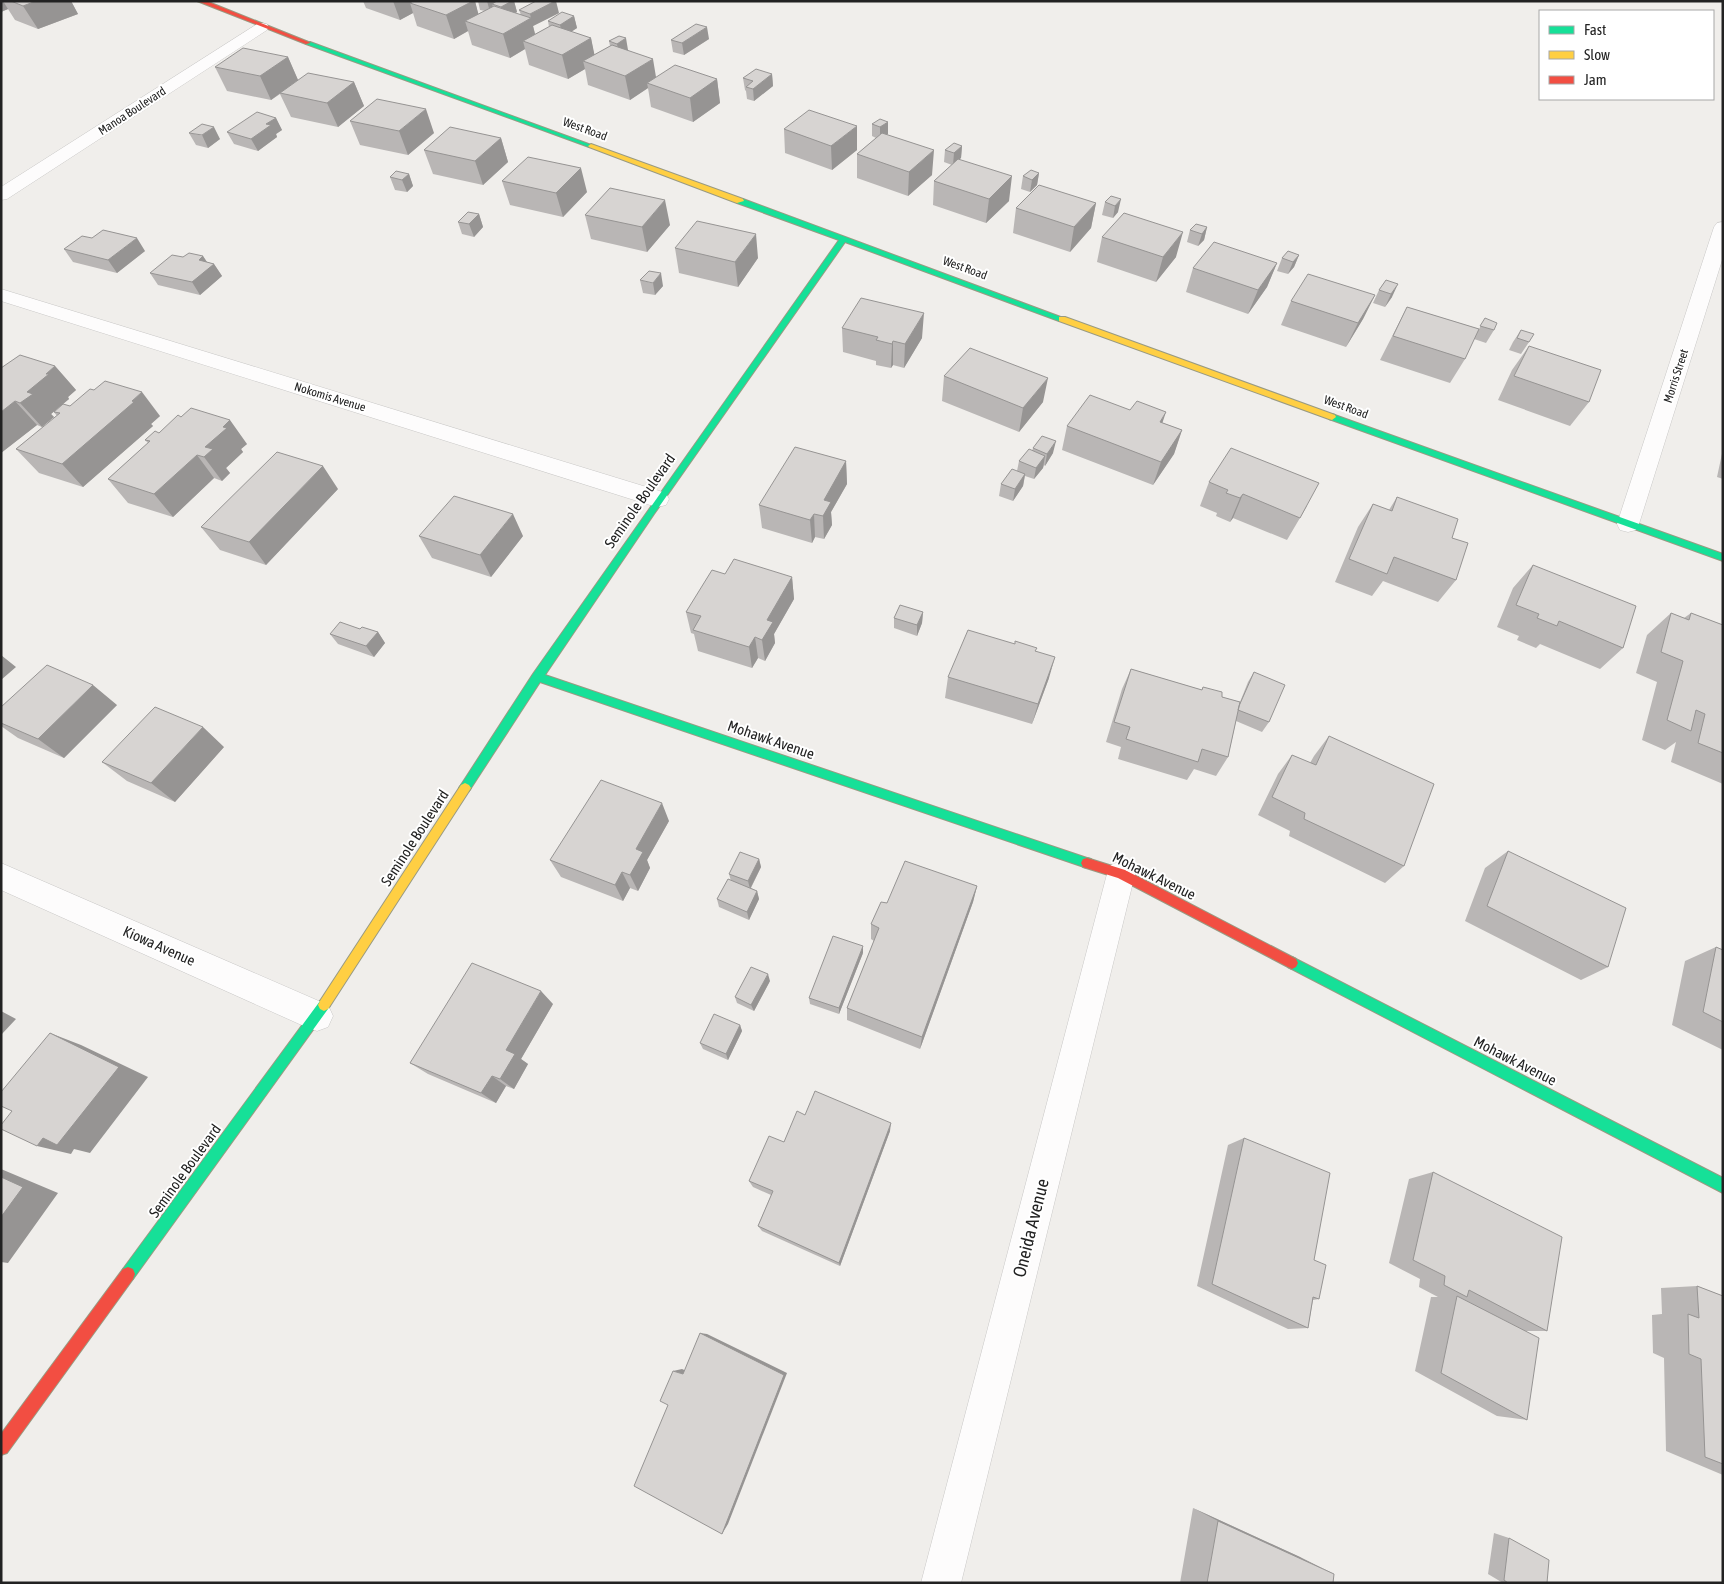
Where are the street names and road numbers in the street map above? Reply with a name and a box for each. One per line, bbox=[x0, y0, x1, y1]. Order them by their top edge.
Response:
street label: Manoa Boulevard bbox=[96, 84, 168, 138]
street label: West Road bbox=[561, 115, 609, 143]
street label: West Road bbox=[941, 254, 989, 282]
street label: Morris Street bbox=[1661, 347, 1691, 405]
street label: Nokomis Avenue bbox=[293, 380, 367, 414]
street label: West Road bbox=[1322, 393, 1370, 421]
street label: Seminole Boulevard bbox=[601, 450, 678, 551]
street label: Mohawk Avenue bbox=[726, 717, 817, 762]
street label: Seminole Boulevard bbox=[377, 787, 452, 889]
street label: Mohawk Avenue bbox=[1110, 848, 1199, 903]
street label: Kiowa Avenue bbox=[121, 922, 198, 969]
street label: Mohawk Avenue bbox=[1471, 1032, 1560, 1089]
street label: Seminole Boulevard bbox=[145, 1121, 224, 1221]
street label: Oneida Avenue bbox=[1008, 1176, 1053, 1279]

